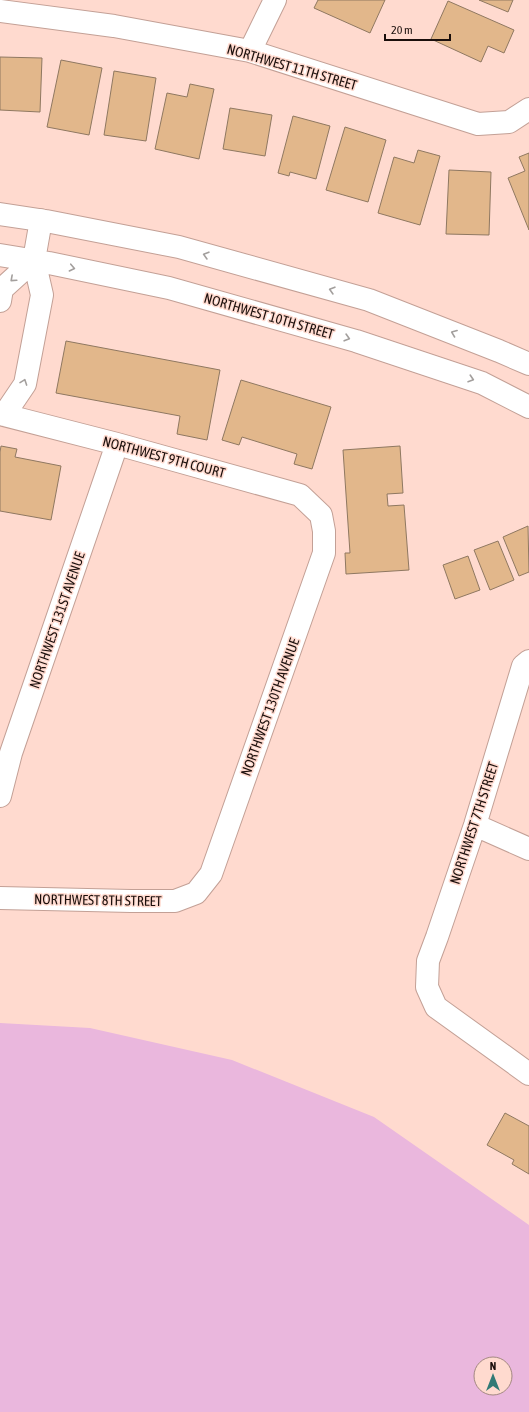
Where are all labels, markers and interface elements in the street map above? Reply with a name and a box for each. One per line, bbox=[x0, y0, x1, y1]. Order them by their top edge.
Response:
scale bar bbox=[385, 16, 450, 42]
text: 20 m bbox=[391, 23, 413, 37]
street label: NORTHWEST 11TH STREET bbox=[225, 41, 359, 93]
one-way arrow bbox=[203, 251, 210, 260]
one-way arrow bbox=[69, 264, 75, 272]
one-way arrow bbox=[11, 274, 18, 281]
one-way arrow bbox=[328, 286, 335, 295]
street label: NORTHWEST 10TH STREET bbox=[202, 290, 336, 342]
one-way arrow bbox=[451, 330, 458, 338]
one-way arrow bbox=[343, 333, 350, 342]
one-way arrow bbox=[467, 374, 474, 383]
one-way arrow bbox=[19, 379, 27, 386]
street label: NORTHWEST 9TH COURT bbox=[101, 433, 227, 481]
street label: NORTHWEST 131ST AVENUE bbox=[26, 550, 88, 690]
street label: NORTHWEST 130TH AVENUE bbox=[238, 636, 302, 778]
street label: NORTHWEST 7TH STREET bbox=[447, 760, 501, 886]
street label: NORTHWEST 8TH STREET bbox=[34, 891, 162, 909]
north arrow bbox=[473, 1356, 513, 1396]
text: N bbox=[490, 1360, 496, 1372]

